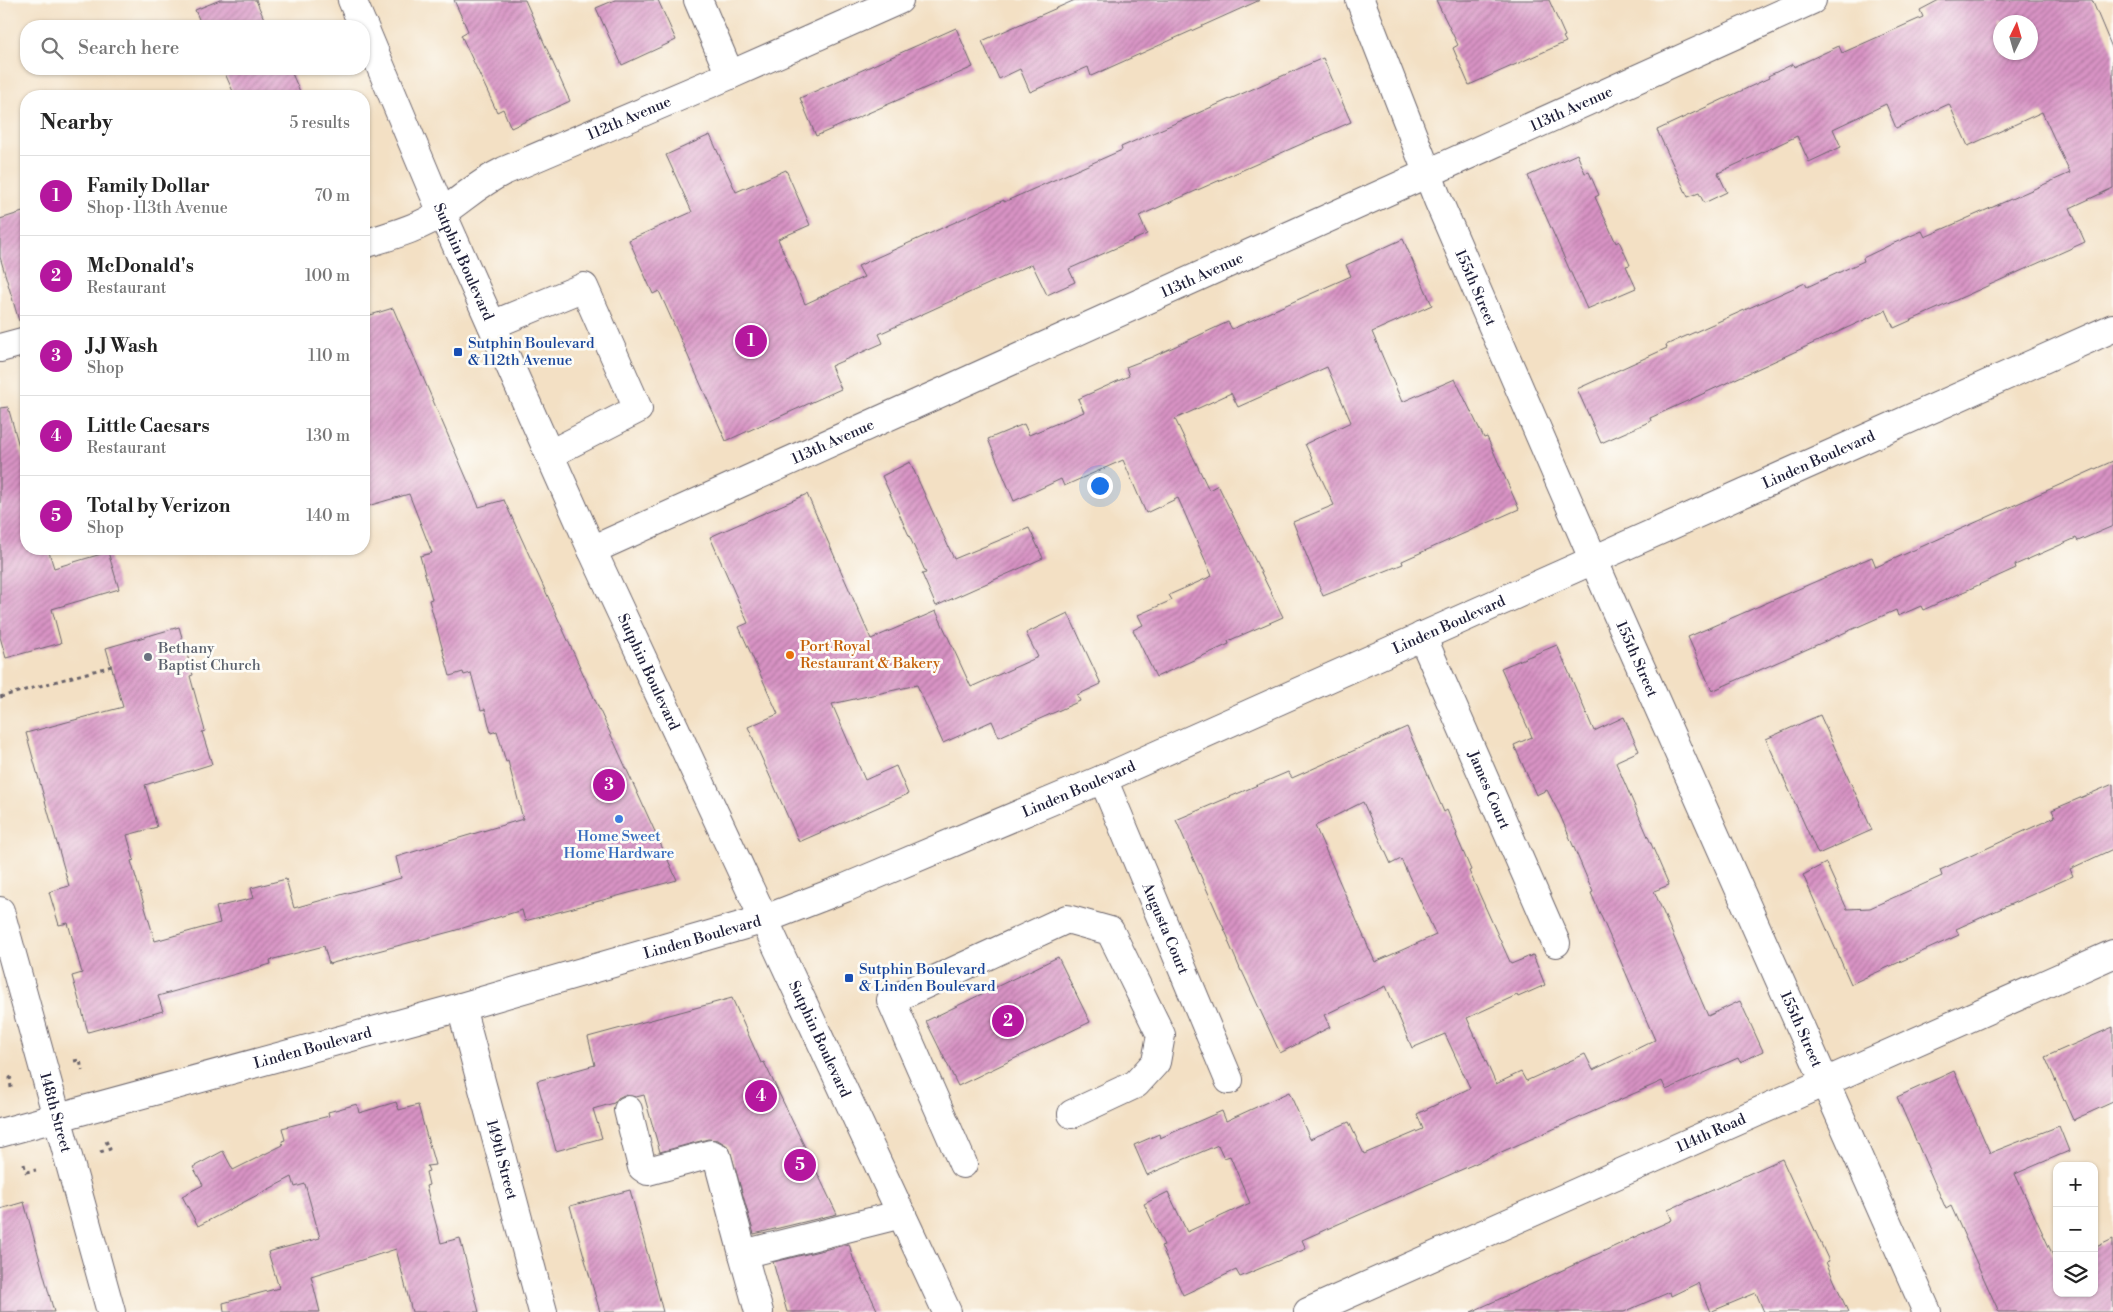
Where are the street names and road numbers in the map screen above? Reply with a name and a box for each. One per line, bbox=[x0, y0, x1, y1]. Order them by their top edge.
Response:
street label: 113th Avenue bbox=[1527, 82, 1616, 136]
street label: 112th Avenue bbox=[584, 92, 674, 145]
street label: Sutphin Boulevard bbox=[429, 200, 498, 324]
street label: 155th Street bbox=[1451, 247, 1500, 329]
street label: 113th Avenue bbox=[1158, 249, 1246, 302]
street label: 113th Avenue bbox=[789, 415, 877, 469]
street label: Linden Boulevard bbox=[1760, 426, 1879, 493]
street label: Linden Boulevard bbox=[1390, 591, 1509, 658]
street label: Sutphin Boulevard bbox=[613, 611, 684, 734]
street label: 155th Street bbox=[1611, 618, 1662, 701]
street label: James Court bbox=[1463, 747, 1515, 833]
street label: Linden Boulevard bbox=[1019, 757, 1139, 822]
street label: Augusta Court bbox=[1137, 879, 1193, 978]
street label: Linden Boulevard bbox=[641, 912, 764, 964]
street label: Sutphin Boulevard bbox=[784, 978, 855, 1101]
street label: 155th Street bbox=[1776, 988, 1826, 1071]
street label: Linden Boulevard bbox=[252, 1023, 374, 1073]
street label: 148th Street bbox=[35, 1070, 76, 1155]
street label: 114th Road bbox=[1673, 1109, 1749, 1157]
street label: 149th Street bbox=[482, 1118, 522, 1203]

